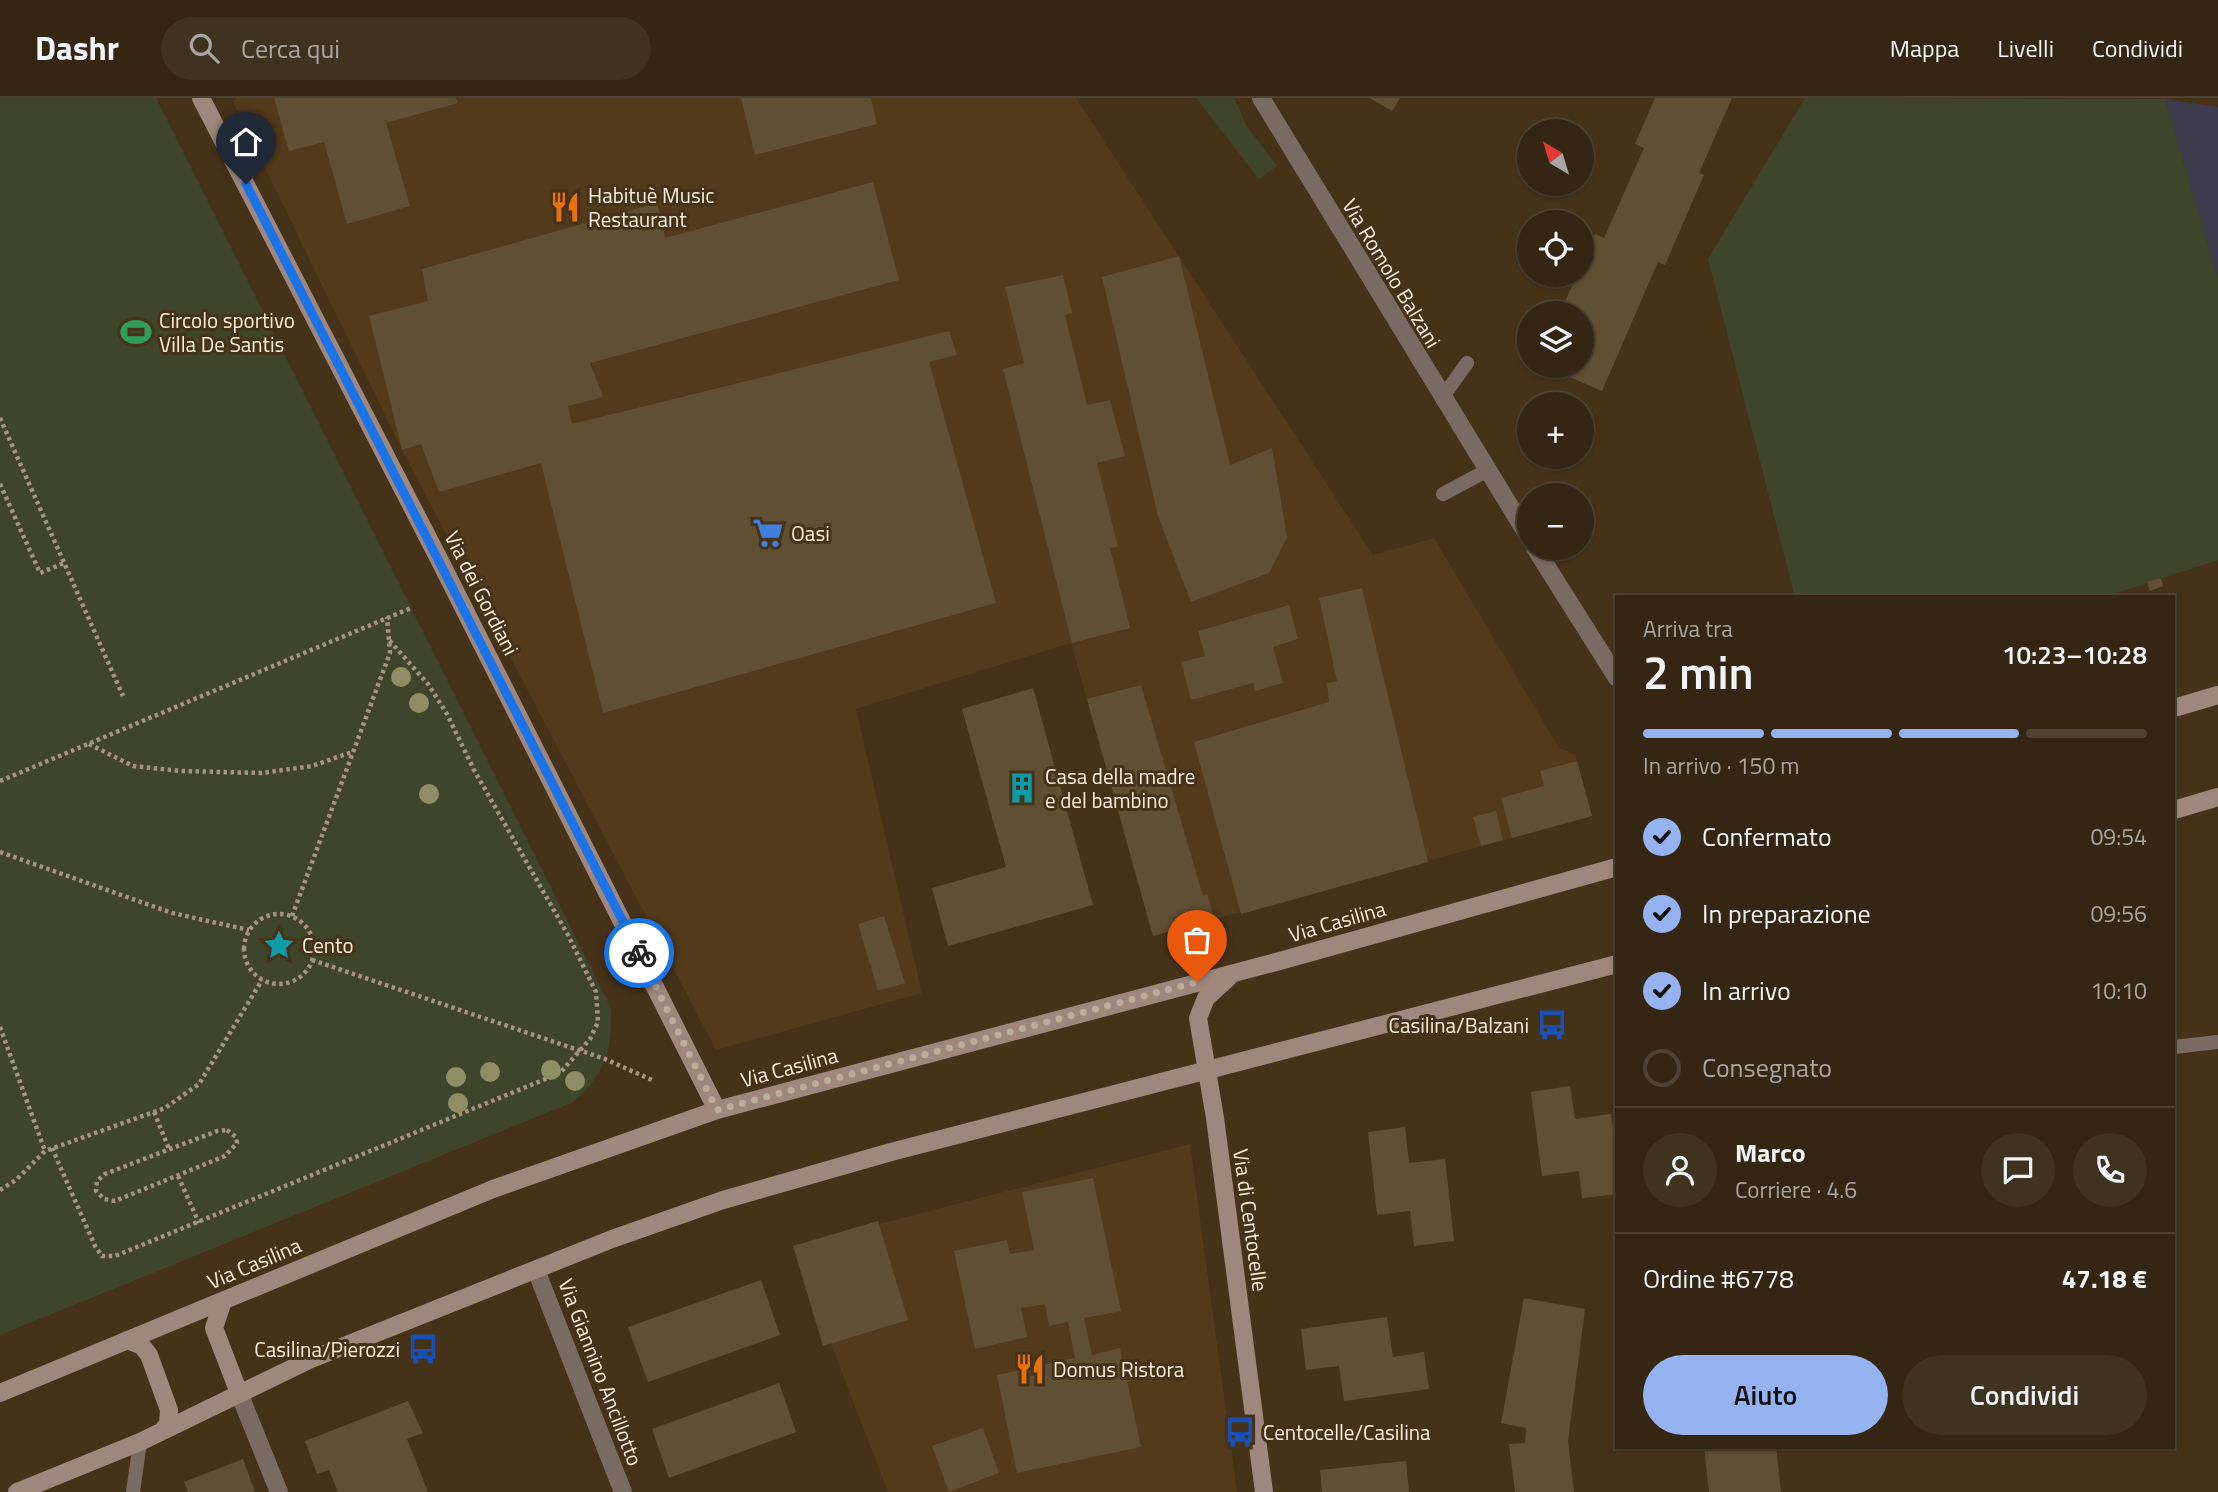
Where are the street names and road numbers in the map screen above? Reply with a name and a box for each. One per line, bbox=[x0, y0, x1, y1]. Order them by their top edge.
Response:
street label: Via Romolo Balzani bbox=[1335, 192, 1449, 354]
street label: Via dei Gordiani bbox=[437, 525, 527, 661]
street label: Via Casilina bbox=[1285, 892, 1390, 950]
street label: Via Casilina bbox=[737, 1039, 842, 1095]
street label: Via di Centocelle bbox=[1225, 1147, 1277, 1293]
street label: Via Casilina bbox=[202, 1229, 306, 1297]
street label: Via Giannino Ancillotto bbox=[551, 1274, 651, 1470]

